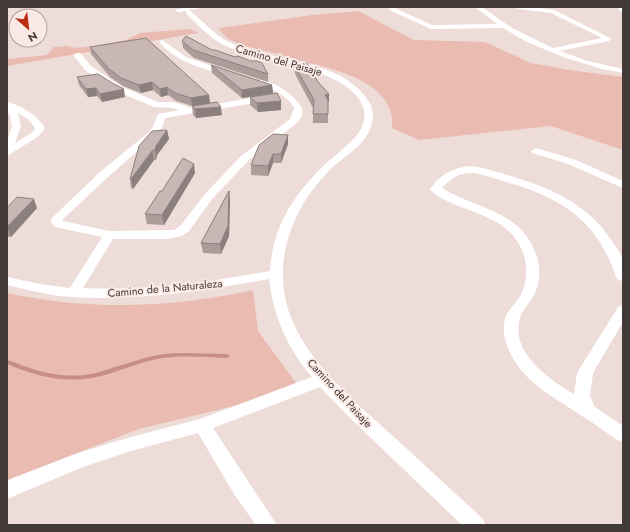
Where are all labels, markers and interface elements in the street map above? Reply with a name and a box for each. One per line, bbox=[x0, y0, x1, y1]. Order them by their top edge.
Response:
north arrow bbox=[8, 8, 48, 48]
text: N bbox=[25, 28, 40, 46]
street label: Camino del Paisaje bbox=[234, 40, 324, 80]
street label: Camino de la Naturaleza bbox=[107, 275, 223, 301]
street label: Camino del Paisaje bbox=[304, 355, 376, 431]

